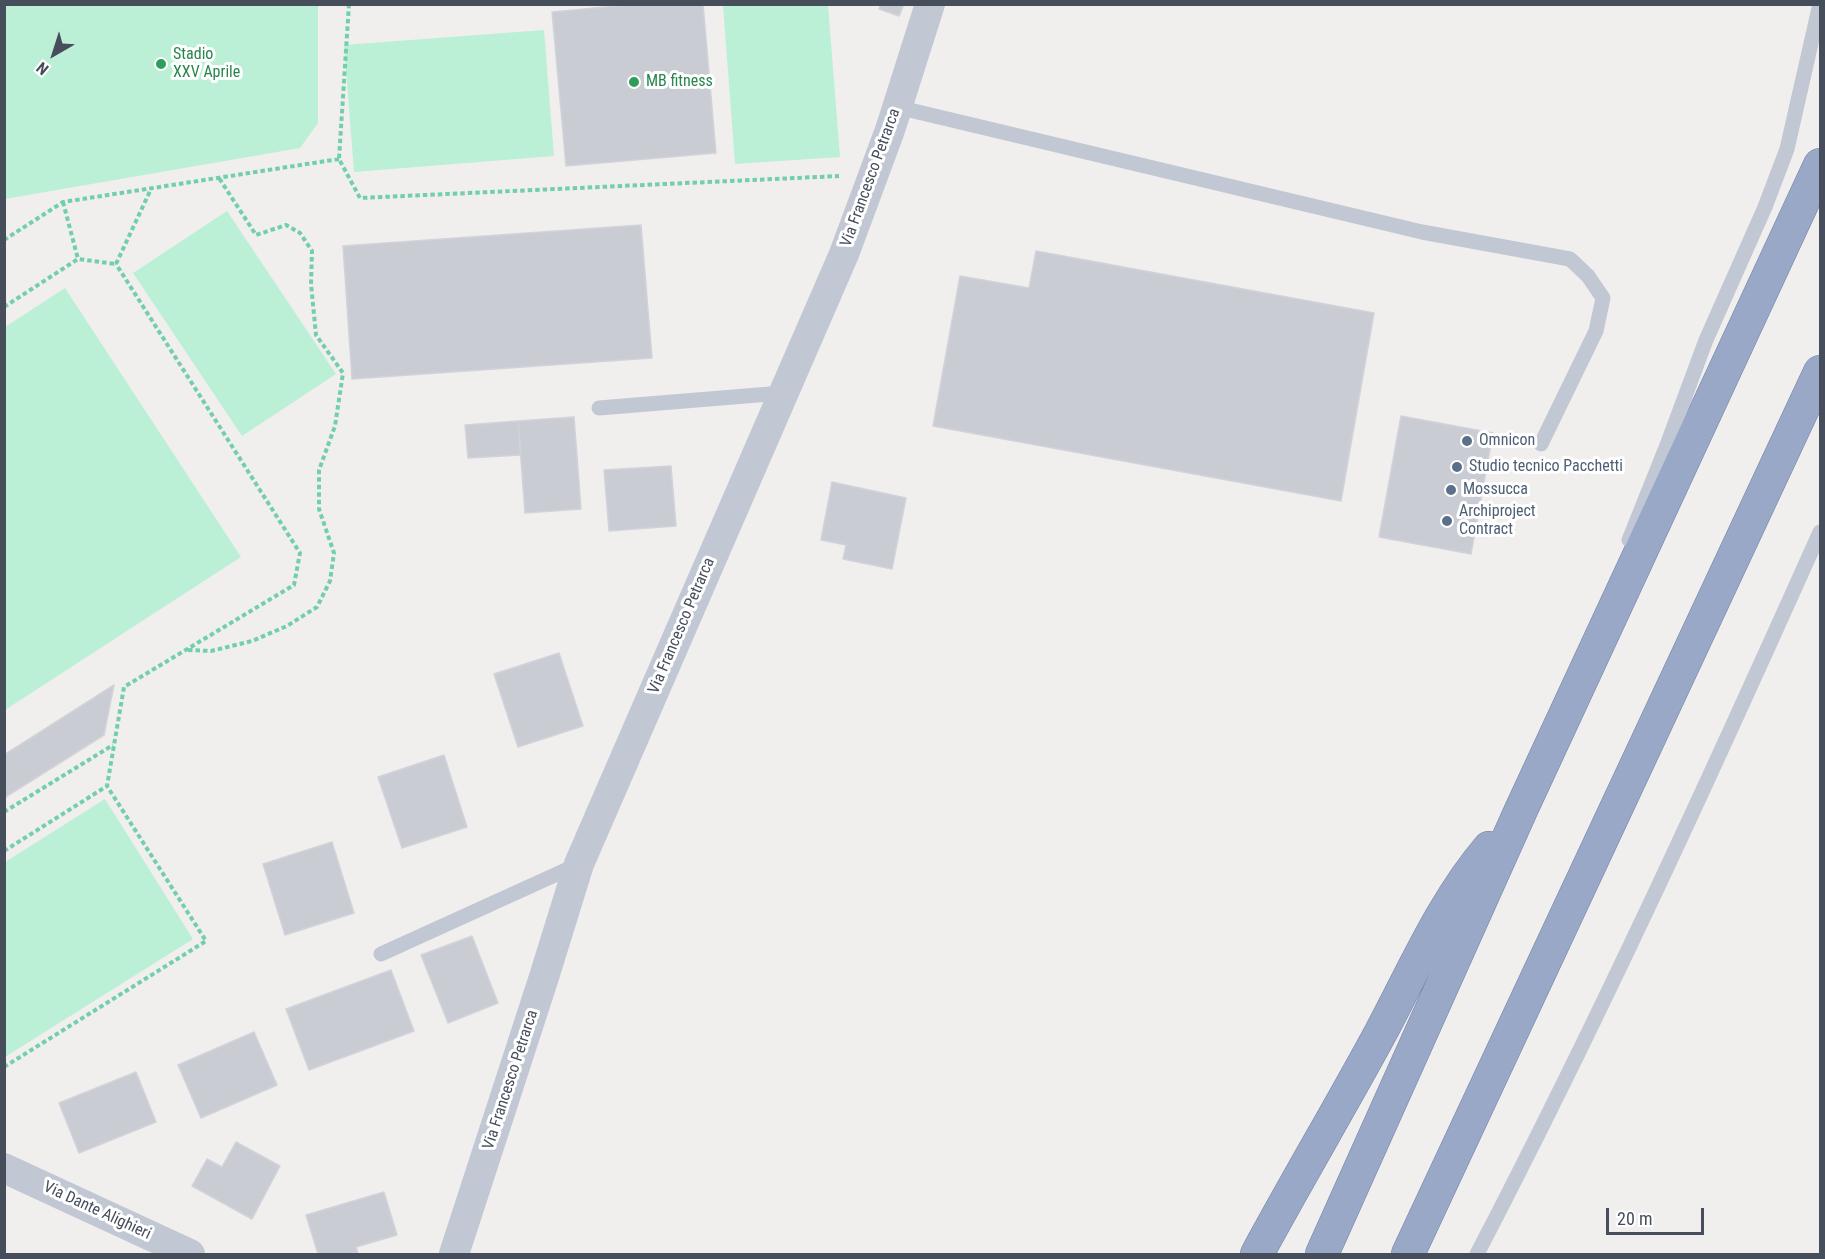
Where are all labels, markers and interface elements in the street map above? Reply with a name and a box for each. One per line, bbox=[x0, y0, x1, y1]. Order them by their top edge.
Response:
north arrow bbox=[24, 24, 84, 84]
place label: Stadio XXV Aprile bbox=[173, 45, 240, 83]
marker: Stadio XXV Aprile bbox=[154, 57, 168, 71]
text: N bbox=[33, 58, 52, 79]
place label: MB fitness bbox=[646, 72, 713, 92]
marker: MB fitness bbox=[627, 75, 641, 89]
street label: Via Francesco Petrarca bbox=[837, 106, 905, 250]
place label: Omnicon bbox=[1479, 431, 1535, 451]
marker: Omnicon bbox=[1460, 434, 1474, 448]
place label: Studio tecnico Pacchetti bbox=[1469, 457, 1623, 477]
marker: Studio tecnico Pacchetti bbox=[1450, 460, 1464, 474]
place label: Mossucca bbox=[1463, 480, 1528, 500]
marker: Mossucca bbox=[1444, 483, 1458, 497]
place label: Archiproject Contract bbox=[1459, 502, 1536, 540]
marker: Archiproject Contract bbox=[1440, 514, 1454, 528]
street label: Via Francesco Petrarca bbox=[645, 555, 719, 697]
street label: Via Francesco Petrarca bbox=[479, 1008, 543, 1152]
street label: Via Dante Alighieri bbox=[40, 1178, 154, 1244]
scale bar bbox=[1609, 1196, 1706, 1234]
text: 20 m bbox=[1617, 1208, 1652, 1229]

